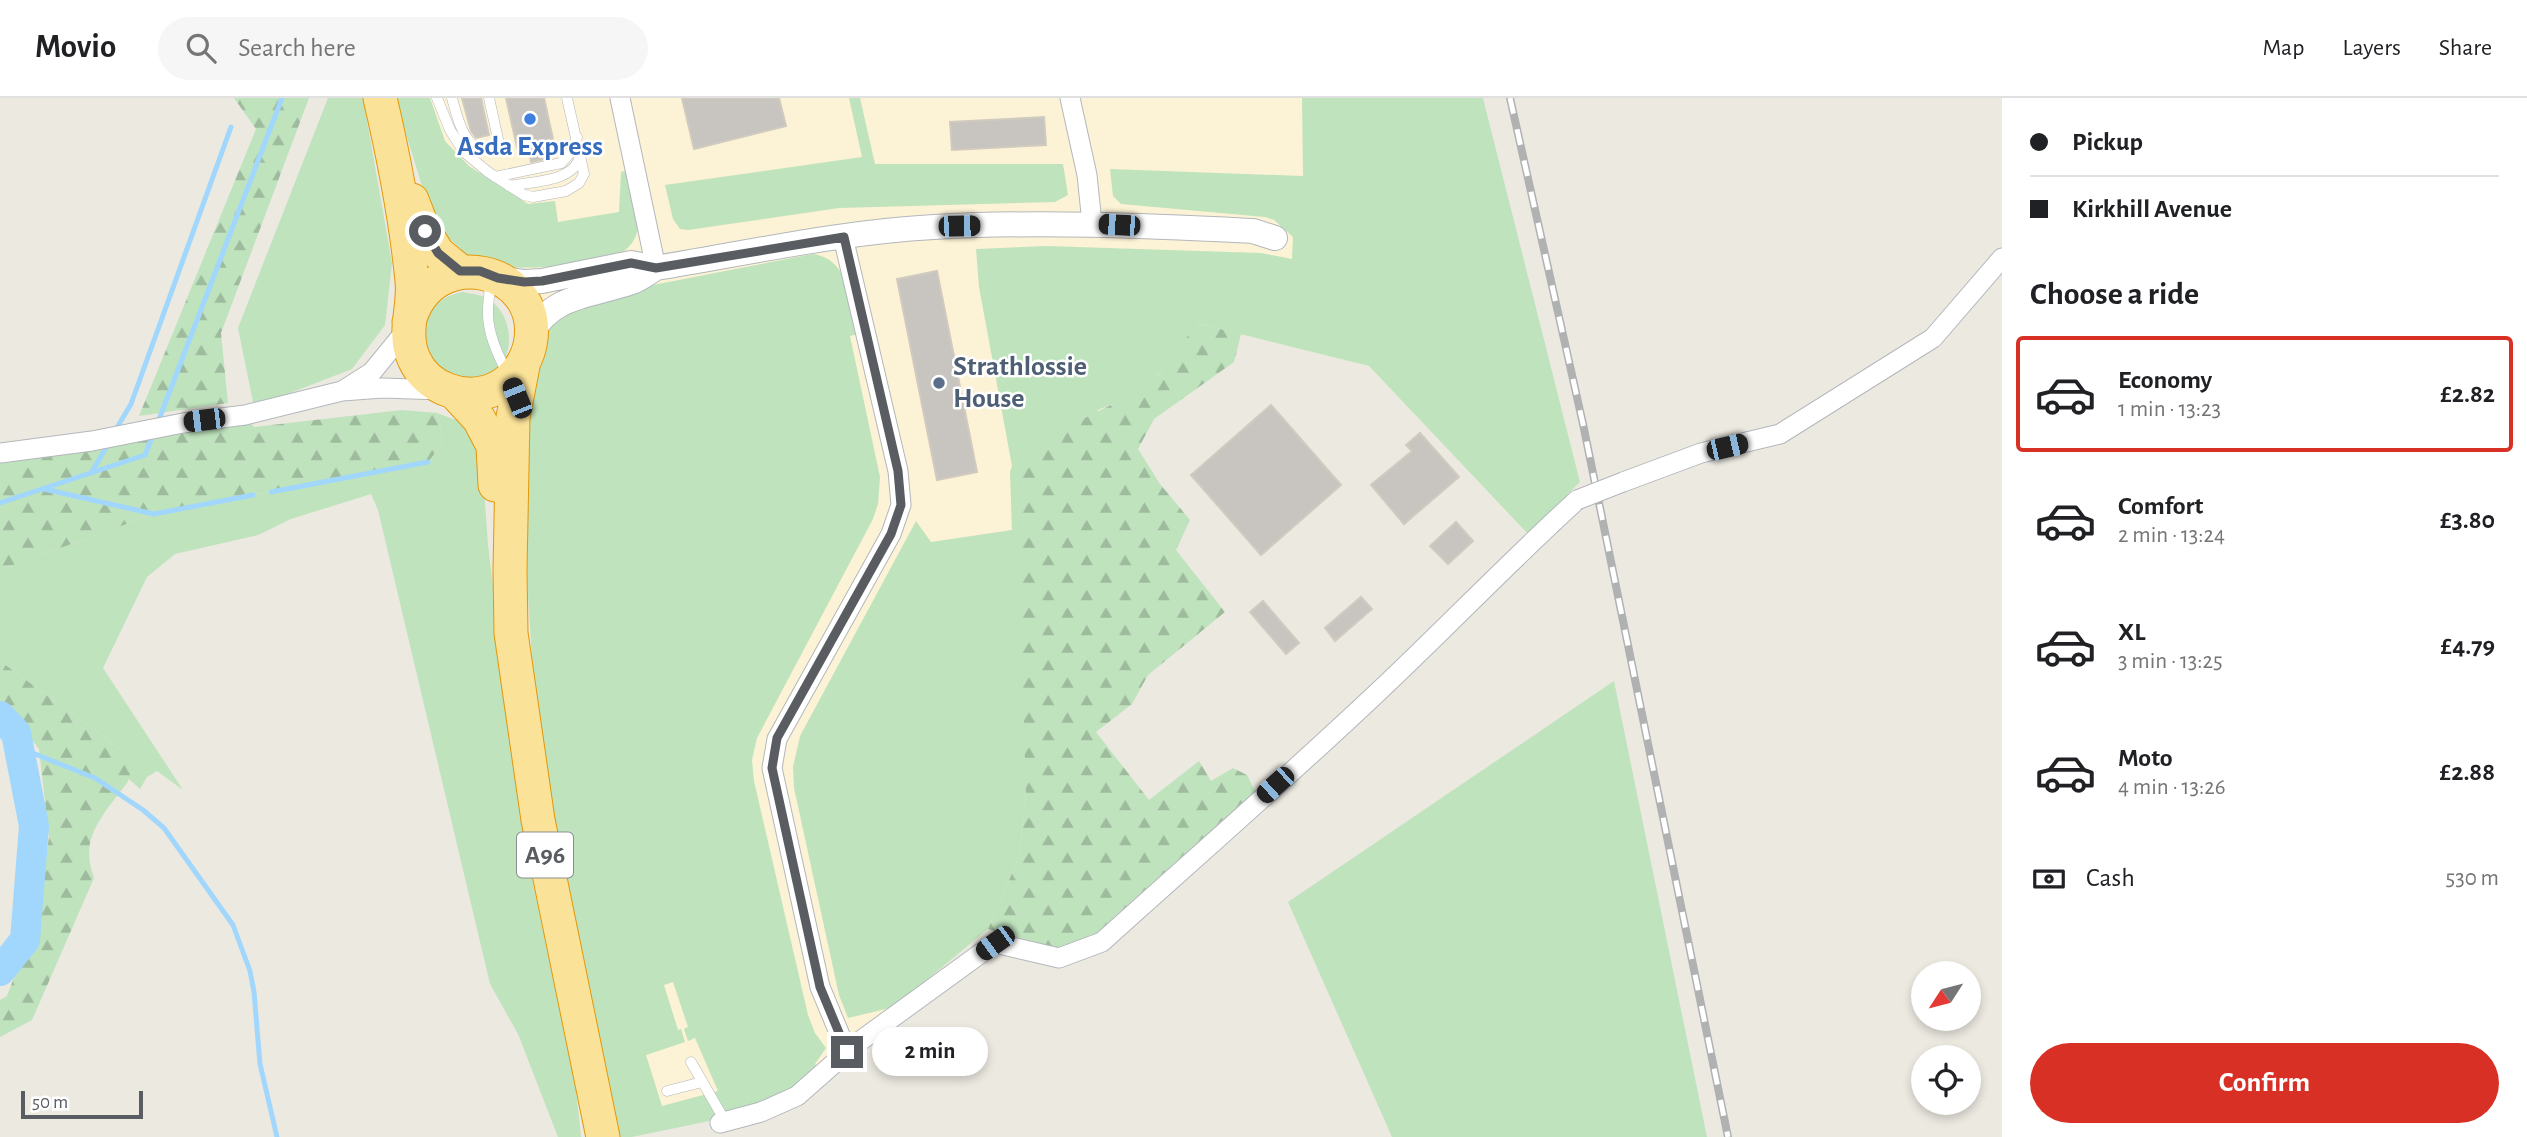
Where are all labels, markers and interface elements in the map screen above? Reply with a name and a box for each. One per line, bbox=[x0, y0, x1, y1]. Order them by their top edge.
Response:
search box bbox=[158, 17, 648, 80]
icon: search bbox=[182, 29, 220, 67]
text: Movio bbox=[35, 31, 116, 64]
text: Search here bbox=[238, 35, 356, 61]
text: Map bbox=[2262, 36, 2304, 60]
text: Layers bbox=[2342, 36, 2401, 60]
text: Share bbox=[2439, 36, 2492, 60]
marker: Asda Express bbox=[522, 111, 538, 127]
text: Pickup bbox=[2072, 129, 2143, 155]
place label: Asda Express bbox=[457, 133, 603, 161]
text: Kirkhill Avenue bbox=[2072, 196, 2232, 222]
car bbox=[1098, 213, 1141, 237]
route start bbox=[409, 215, 441, 247]
car bbox=[938, 215, 981, 237]
text: Choose a ride bbox=[2030, 278, 2199, 310]
place label: Strathlossie House bbox=[953, 353, 1087, 413]
icon: car bbox=[2034, 363, 2097, 426]
text: Economy bbox=[2118, 367, 2212, 393]
car bbox=[500, 375, 535, 421]
marker: Strathlossie House bbox=[931, 375, 947, 391]
text: £2.82 bbox=[2440, 381, 2495, 407]
text: 1 min · 13:23 bbox=[2118, 398, 2221, 421]
car bbox=[182, 407, 227, 433]
car bbox=[1705, 432, 1750, 462]
icon: car bbox=[2034, 489, 2097, 552]
text: Comfort bbox=[2118, 493, 2203, 519]
text: £3.80 bbox=[2440, 507, 2495, 533]
text: 2 min · 13:24 bbox=[2118, 524, 2225, 547]
icon: car bbox=[2034, 615, 2097, 678]
text: XL bbox=[2118, 619, 2145, 645]
text: £4.79 bbox=[2441, 633, 2495, 659]
text: 3 min · 13:25 bbox=[2118, 650, 2223, 673]
icon: car bbox=[2034, 741, 2097, 804]
text: Moto bbox=[2118, 745, 2173, 771]
text: £2.88 bbox=[2440, 759, 2495, 785]
car bbox=[1253, 763, 1298, 807]
text: 4 min · 13:26 bbox=[2118, 776, 2225, 799]
road number: A96 bbox=[517, 832, 573, 877]
icon: cash bbox=[2030, 860, 2068, 898]
text: Cash bbox=[2086, 865, 2135, 891]
text: 530 m bbox=[2446, 867, 2499, 890]
car bbox=[972, 922, 1019, 964]
north arrow bbox=[1911, 961, 1981, 1031]
map controls bbox=[1911, 961, 1981, 1115]
callout: 2 min bbox=[872, 1028, 987, 1076]
route end bbox=[831, 1036, 863, 1068]
text: 2 min bbox=[904, 1040, 956, 1063]
button: Confirm bbox=[2030, 1043, 2499, 1123]
button: locate bbox=[1911, 1045, 1981, 1115]
scale bar bbox=[21, 1088, 144, 1120]
text: 50 m bbox=[32, 1093, 68, 1112]

